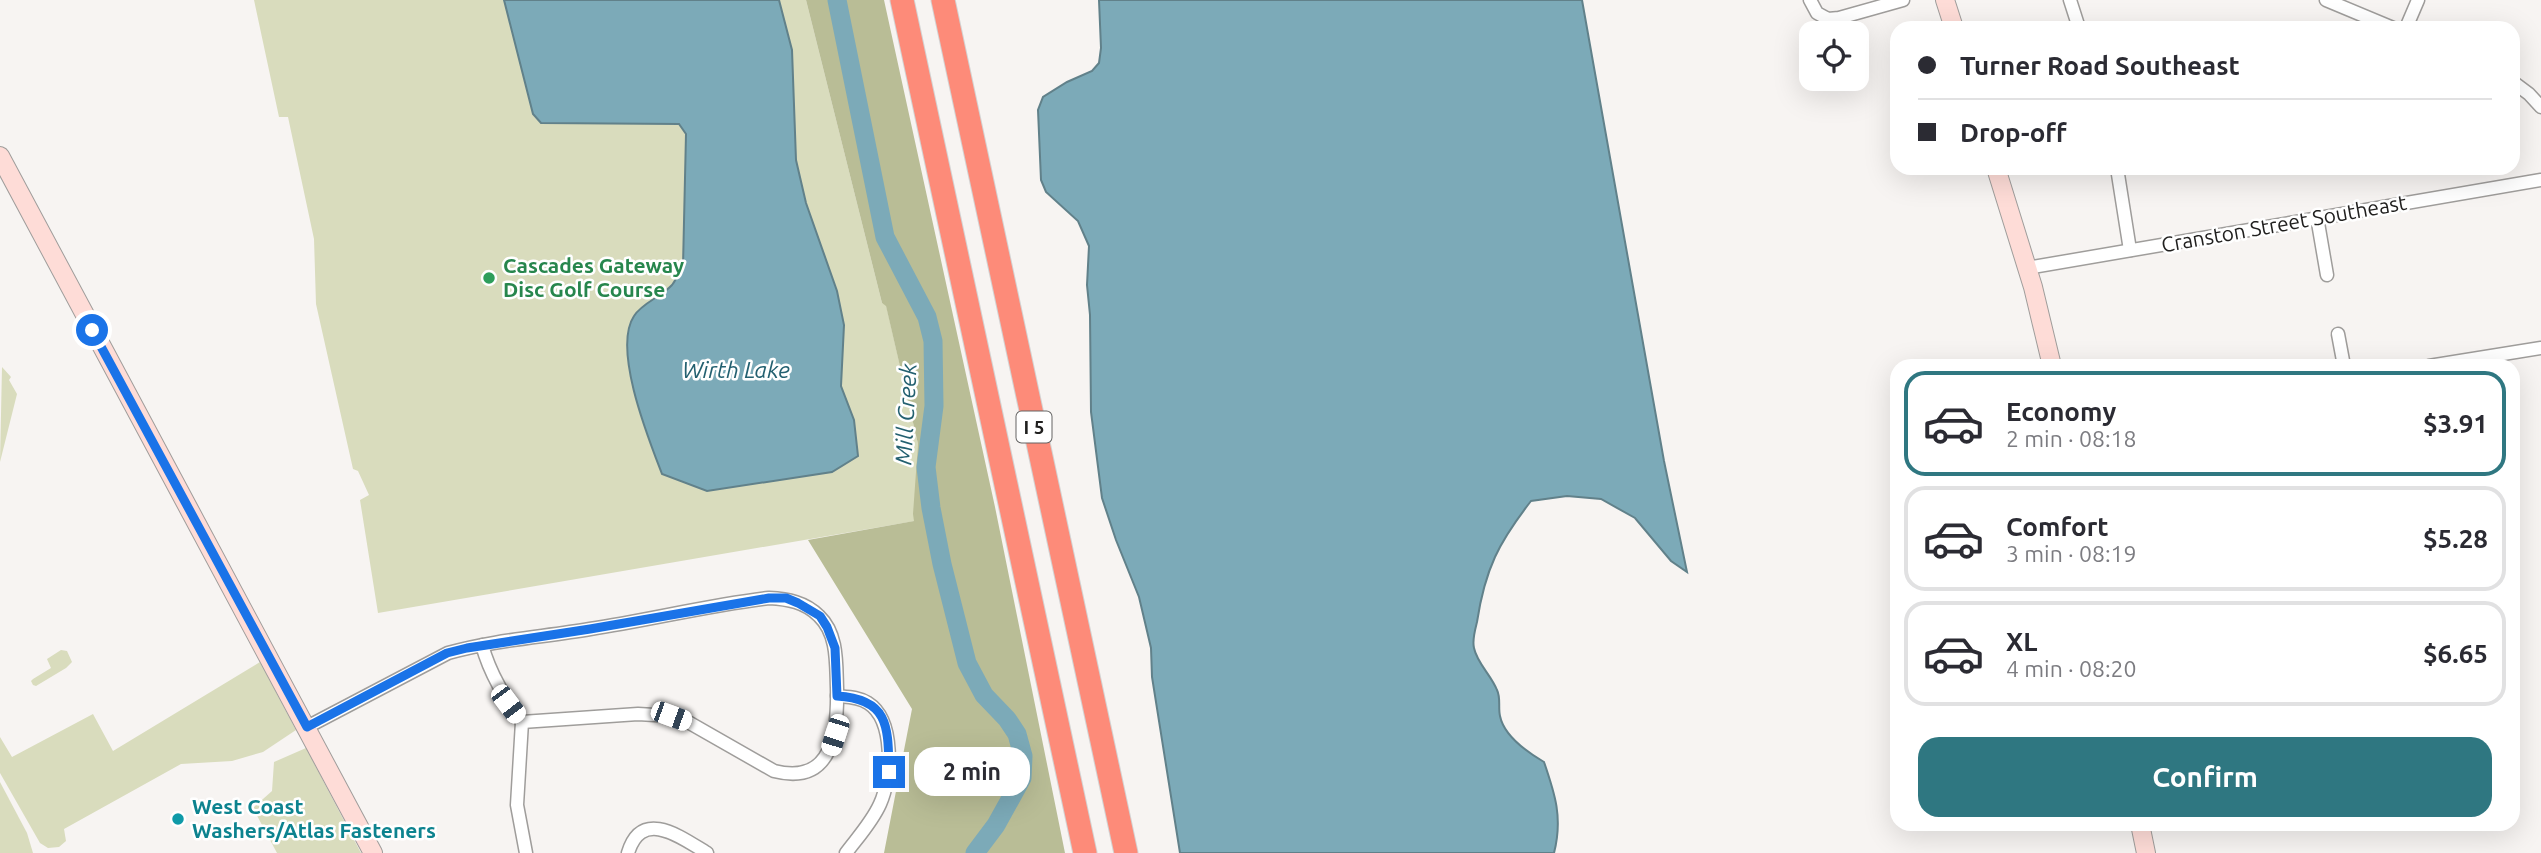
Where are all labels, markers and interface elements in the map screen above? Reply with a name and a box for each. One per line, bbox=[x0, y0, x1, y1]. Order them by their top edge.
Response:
map controls bbox=[1799, 21, 1869, 91]
button: locate bbox=[1799, 21, 1869, 91]
text: Turner Road Southeast bbox=[1960, 51, 2240, 80]
text: Drop-off bbox=[1960, 118, 2067, 147]
street label: Cranston Street Southeast bbox=[2159, 190, 2408, 256]
place label: Cascades Gateway Disc Golf Course bbox=[503, 253, 684, 301]
marker: Cascades Gateway Disc Golf Course bbox=[481, 270, 497, 286]
route start bbox=[76, 314, 108, 346]
water label: Wirth Lake bbox=[682, 357, 790, 382]
water label: Mill Creek bbox=[890, 362, 921, 465]
icon: car bbox=[1922, 392, 1985, 455]
text: Economy bbox=[2006, 397, 2116, 426]
text: $3.91 bbox=[2423, 409, 2488, 438]
road number: I 5 bbox=[1016, 412, 1052, 442]
text: 2 min · 08:18 bbox=[2006, 426, 2137, 451]
icon: car bbox=[1922, 507, 1985, 570]
text: Comfort bbox=[2006, 512, 2109, 541]
text: $5.28 bbox=[2423, 524, 2488, 553]
text: 3 min · 08:19 bbox=[2006, 541, 2137, 566]
icon: car bbox=[1922, 622, 1985, 685]
text: XL bbox=[2006, 627, 2037, 656]
text: $6.65 bbox=[2423, 639, 2488, 668]
text: 4 min · 08:20 bbox=[2006, 656, 2137, 681]
car bbox=[487, 681, 530, 727]
car bbox=[648, 699, 695, 733]
car bbox=[819, 712, 852, 758]
button: Confirm bbox=[1918, 737, 2492, 817]
callout: 2 min bbox=[914, 748, 1029, 796]
route end bbox=[873, 756, 905, 788]
text: 2 min bbox=[943, 759, 1001, 784]
place label: West Coast Washers/Atlas Fasteners bbox=[192, 794, 436, 842]
marker: West Coast Washers/Atlas Fasteners bbox=[170, 811, 186, 827]

